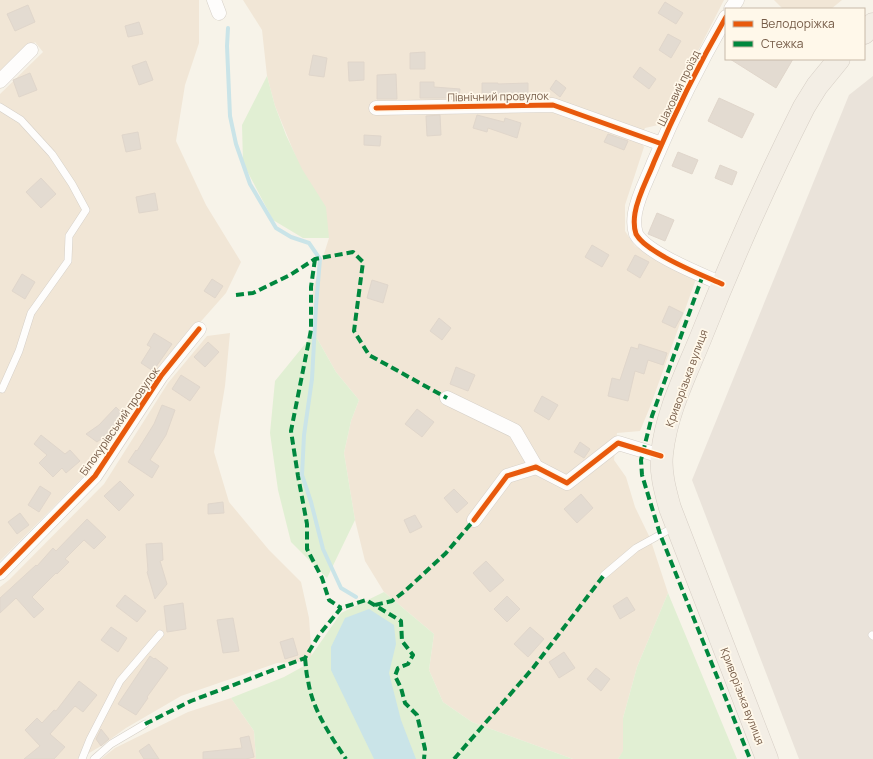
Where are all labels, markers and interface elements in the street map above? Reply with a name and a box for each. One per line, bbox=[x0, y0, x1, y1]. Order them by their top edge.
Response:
legend bbox=[725, 8, 865, 60]
text: Велодоріжка bbox=[761, 15, 835, 32]
text: Стежка bbox=[761, 35, 803, 52]
street label: Шаховий проїзд bbox=[653, 47, 703, 128]
street label: Північний провулок bbox=[447, 88, 549, 104]
street label: Криворізька вулиця bbox=[661, 327, 711, 429]
street label: Білокурівський провулок bbox=[76, 363, 163, 478]
street label: Криворізька вулиця bbox=[718, 645, 768, 747]

